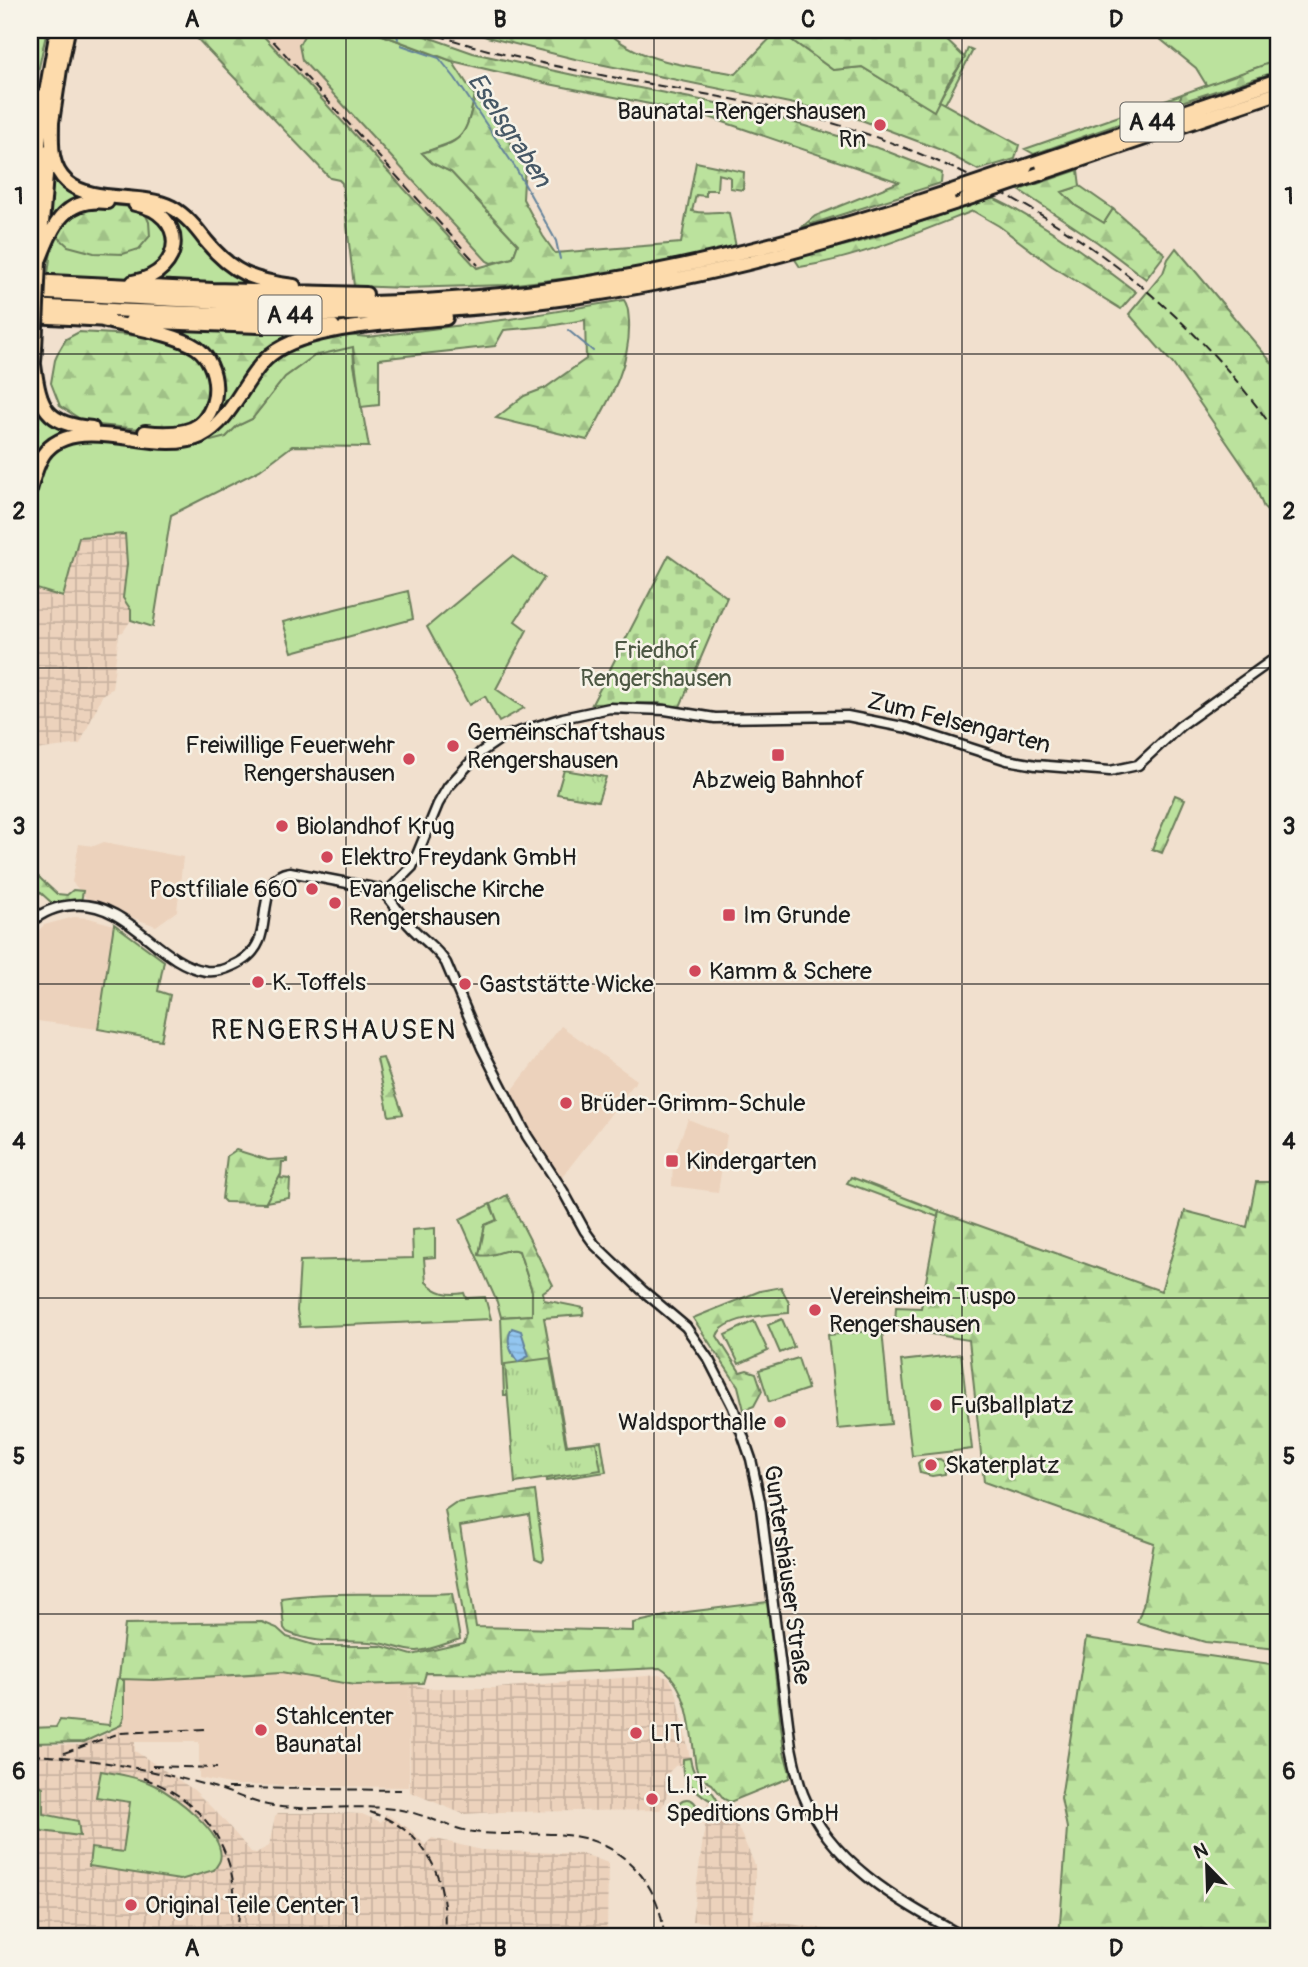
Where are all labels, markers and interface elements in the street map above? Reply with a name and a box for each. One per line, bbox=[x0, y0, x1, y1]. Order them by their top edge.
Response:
text: A bbox=[185, 5, 200, 34]
text: B bbox=[493, 5, 507, 34]
text: C bbox=[801, 5, 815, 34]
text: D bbox=[1109, 5, 1123, 34]
water label: Eselsgraben bbox=[460, 67, 559, 194]
place label: Baunatal-Rengershausen Rn bbox=[617, 97, 866, 154]
road number: A 44 bbox=[1120, 102, 1184, 141]
marker: Baunatal-Rengershausen Rn bbox=[872, 117, 888, 133]
text: 1 bbox=[15, 182, 24, 211]
text: 1 bbox=[1285, 182, 1294, 211]
road number: A 44 bbox=[258, 296, 322, 334]
text: 2 bbox=[13, 497, 26, 526]
text: 2 bbox=[1283, 497, 1296, 526]
park label: Friedhof Rengershausen bbox=[580, 636, 732, 693]
street label: Zum Felsengarten bbox=[864, 686, 1054, 760]
place label: Gemeinschaftshaus Rengershausen bbox=[467, 718, 665, 775]
place label: Freiwillige Feuerwehr Rengershausen bbox=[185, 731, 395, 788]
marker: Gemeinschaftshaus Rengershausen bbox=[445, 738, 461, 754]
marker: Abzweig Bahnhof bbox=[770, 747, 786, 763]
marker: Freiwillige Feuerwehr Rengershausen bbox=[401, 751, 417, 767]
place label: Abzweig Bahnhof bbox=[692, 766, 865, 795]
text: 3 bbox=[13, 812, 25, 841]
place label: Biolandhof Krug bbox=[296, 812, 455, 841]
text: 3 bbox=[1283, 812, 1295, 841]
marker: Biolandhof Krug bbox=[274, 818, 290, 834]
place label: Elektro Freydank GmbH bbox=[341, 843, 577, 872]
marker: Elektro Freydank GmbH bbox=[319, 849, 335, 865]
place label: Postfiliale 660 bbox=[149, 875, 298, 904]
place label: Evangelische Kirche Rengershausen bbox=[349, 875, 544, 932]
marker: Postfiliale 660 bbox=[304, 881, 320, 897]
marker: Evangelische Kirche Rengershausen bbox=[327, 895, 343, 911]
place label: Im Grunde bbox=[743, 901, 850, 930]
marker: Im Grunde bbox=[721, 907, 737, 923]
place label: Kamm & Schere bbox=[709, 957, 872, 986]
marker: Kamm & Schere bbox=[687, 963, 703, 979]
place label: K. Toffels bbox=[272, 968, 366, 997]
place label: Gaststätte Wicke bbox=[479, 970, 654, 999]
marker: K. Toffels bbox=[250, 974, 266, 990]
marker: Gaststätte Wicke bbox=[457, 976, 473, 992]
district label: RENGERSHAUSEN bbox=[211, 1013, 457, 1048]
place label: Brüder-Grimm-Schule bbox=[580, 1089, 805, 1118]
marker: Brüder-Grimm-Schule bbox=[558, 1095, 574, 1111]
text: 4 bbox=[12, 1127, 26, 1156]
text: 4 bbox=[1282, 1127, 1296, 1156]
place label: Kindergarten bbox=[686, 1147, 817, 1176]
marker: Kindergarten bbox=[664, 1153, 680, 1169]
place label: Vereinsheim Tuspo Rengershausen bbox=[829, 1282, 1016, 1339]
marker: Vereinsheim Tuspo Rengershausen bbox=[807, 1302, 823, 1318]
place label: Fußballplatz bbox=[950, 1391, 1074, 1420]
marker: Fußballplatz bbox=[928, 1397, 944, 1413]
place label: Waldsporthalle bbox=[618, 1408, 766, 1437]
marker: Waldsporthalle bbox=[772, 1414, 788, 1430]
text: 5 bbox=[13, 1442, 25, 1471]
text: 5 bbox=[1283, 1442, 1295, 1471]
place label: Skaterplatz bbox=[945, 1451, 1059, 1480]
marker: Skaterplatz bbox=[923, 1457, 939, 1473]
street label: Guntershäuser Straße bbox=[757, 1463, 817, 1687]
place label: Stahlcenter Baunatal bbox=[275, 1702, 394, 1759]
place label: LIT bbox=[650, 1719, 684, 1748]
marker: Stahlcenter Baunatal bbox=[253, 1722, 269, 1738]
marker: LIT bbox=[628, 1725, 644, 1741]
text: 6 bbox=[12, 1757, 26, 1786]
text: 6 bbox=[1282, 1757, 1296, 1786]
place label: L.I.T. Speditions GmbH bbox=[666, 1771, 839, 1828]
marker: L.I.T. Speditions GmbH bbox=[644, 1791, 660, 1807]
north arrow bbox=[1172, 1830, 1242, 1900]
text: N bbox=[1190, 1838, 1211, 1865]
place label: Original Teile Center 1 bbox=[145, 1891, 360, 1920]
marker: Original Teile Center 1 bbox=[123, 1897, 139, 1913]
text: A bbox=[185, 1934, 200, 1963]
text: B bbox=[493, 1934, 507, 1963]
text: C bbox=[801, 1934, 815, 1963]
text: D bbox=[1109, 1934, 1123, 1963]

